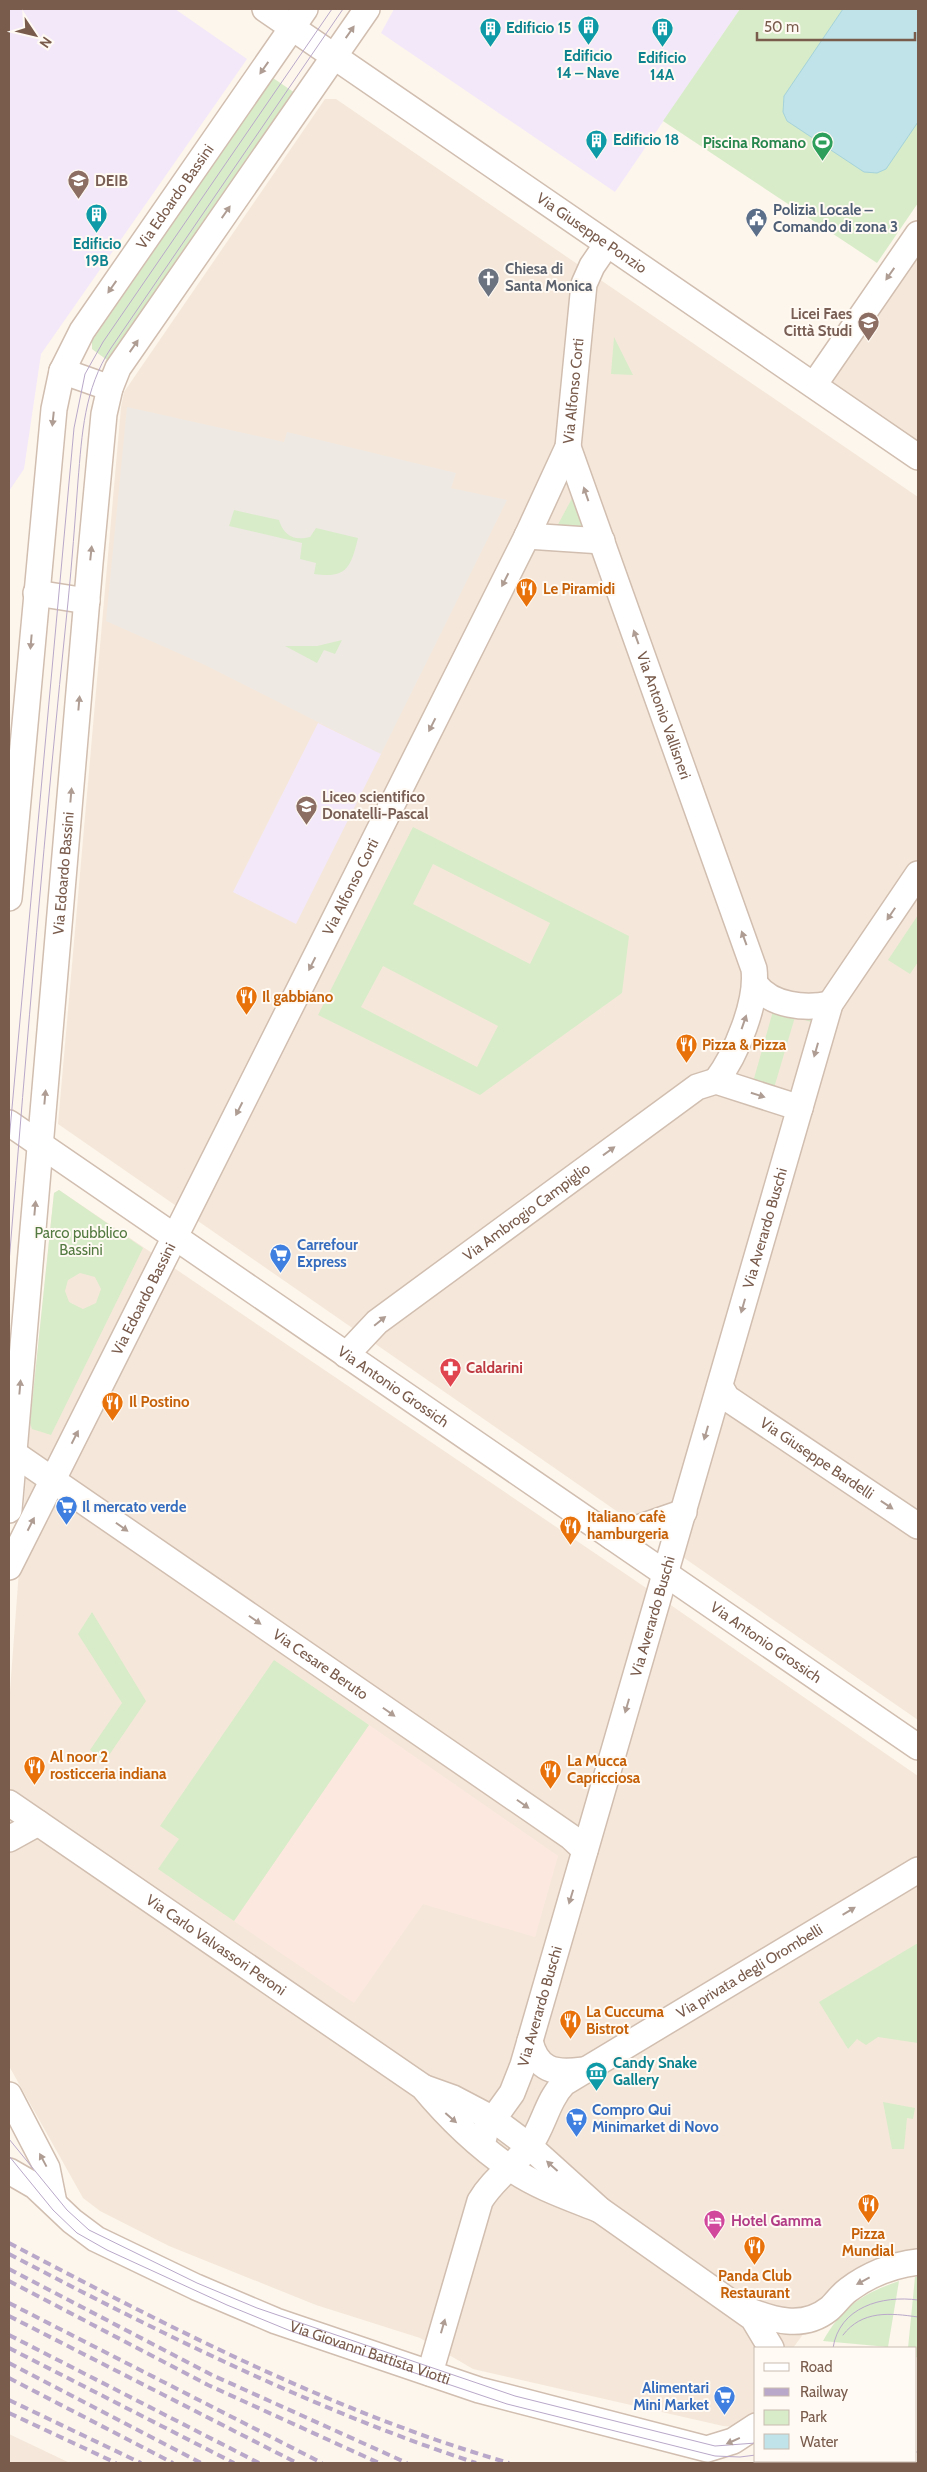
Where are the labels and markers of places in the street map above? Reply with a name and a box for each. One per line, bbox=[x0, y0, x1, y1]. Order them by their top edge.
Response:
building icon: Edificio 14 – Nave bbox=[576, 15, 600, 46]
building icon: Edificio 15 bbox=[478, 16, 502, 47]
building icon: Edificio 14A bbox=[650, 17, 674, 48]
place label: Edificio 15 bbox=[506, 19, 571, 37]
place label: Edificio 14 – Nave bbox=[557, 47, 620, 82]
place label: Edificio 14A bbox=[638, 49, 687, 84]
building icon: Edificio 18 bbox=[585, 128, 609, 159]
place label: Edificio 18 bbox=[613, 131, 679, 149]
sports icon: Piscina Romano bbox=[810, 131, 834, 162]
place label: Piscina Romano bbox=[703, 134, 806, 152]
school or university icon: DEIB bbox=[67, 169, 91, 200]
place label: DEIB bbox=[95, 172, 128, 190]
place label: Polizia Locale – Comando di zona 3 bbox=[773, 201, 898, 236]
building icon: Edificio 19B bbox=[85, 203, 109, 234]
public building icon: Polizia Locale – Comando di zona 3 bbox=[745, 207, 769, 238]
place label: Edificio 19B bbox=[73, 235, 122, 270]
place label: Chiesa di Santa Monica bbox=[505, 260, 593, 295]
church icon: Chiesa di Santa Monica bbox=[477, 266, 501, 297]
place label: Licei Faes Città Studi bbox=[784, 305, 852, 340]
school or university icon: Licei Faes Città Studi bbox=[856, 311, 880, 342]
restaurant icon: Le Piramidi bbox=[515, 577, 539, 608]
place label: Le Piramidi bbox=[543, 580, 615, 598]
place label: Liceo scientifico Donatelli-Pascal bbox=[322, 788, 428, 823]
school or university icon: Liceo scientifico Donatelli-Pascal bbox=[294, 794, 318, 825]
restaurant icon: Il gabbiano bbox=[234, 985, 258, 1016]
place label: Il gabbiano bbox=[262, 988, 334, 1006]
restaurant icon: Pizza & Pizza bbox=[674, 1033, 698, 1064]
place label: Pizza & Pizza bbox=[702, 1036, 787, 1054]
place label: Carrefour Express bbox=[297, 1236, 358, 1271]
supermarket icon: Carrefour Express bbox=[269, 1242, 293, 1273]
pharmacy icon: Caldarini bbox=[438, 1356, 462, 1387]
place label: Caldarini bbox=[466, 1359, 523, 1377]
restaurant icon: Il Postino bbox=[101, 1390, 125, 1421]
place label: Il Postino bbox=[129, 1393, 190, 1411]
supermarket icon: Il mercato verde bbox=[54, 1495, 78, 1526]
place label: Il mercato verde bbox=[82, 1498, 187, 1516]
place label: Italiano cafè hamburgeria bbox=[587, 1508, 669, 1543]
restaurant icon: Italiano cafè hamburgeria bbox=[559, 1514, 583, 1545]
place label: Al noor 2 rosticceria indiana bbox=[50, 1748, 167, 1783]
place label: La Mucca Capricciosa bbox=[567, 1752, 641, 1787]
restaurant icon: Al noor 2 rosticceria indiana bbox=[22, 1754, 46, 1785]
restaurant icon: La Mucca Capricciosa bbox=[539, 1758, 563, 1789]
place label: La Cuccuma Bistrot bbox=[586, 2003, 664, 2038]
restaurant icon: La Cuccuma Bistrot bbox=[558, 2009, 582, 2040]
place label: Candy Snake Gallery bbox=[613, 2054, 697, 2089]
museum icon: Candy Snake Gallery bbox=[585, 2060, 609, 2091]
place label: Compro Qui Minimarket di Novo bbox=[592, 2101, 719, 2136]
supermarket icon: Compro Qui Minimarket di Novo bbox=[564, 2107, 588, 2138]
restaurant icon: Pizza Mundial bbox=[856, 2193, 880, 2224]
hotel icon: Hotel Gamma bbox=[703, 2209, 727, 2240]
place label: Hotel Gamma bbox=[731, 2212, 822, 2230]
place label: Pizza Mundial bbox=[842, 2225, 894, 2260]
restaurant icon: Panda Club Restaurant bbox=[743, 2235, 767, 2266]
place label: Panda Club Restaurant bbox=[718, 2267, 792, 2302]
place label: Alimentari Mini Market bbox=[633, 2379, 709, 2414]
supermarket icon: Alimentari Mini Market bbox=[713, 2385, 737, 2416]

